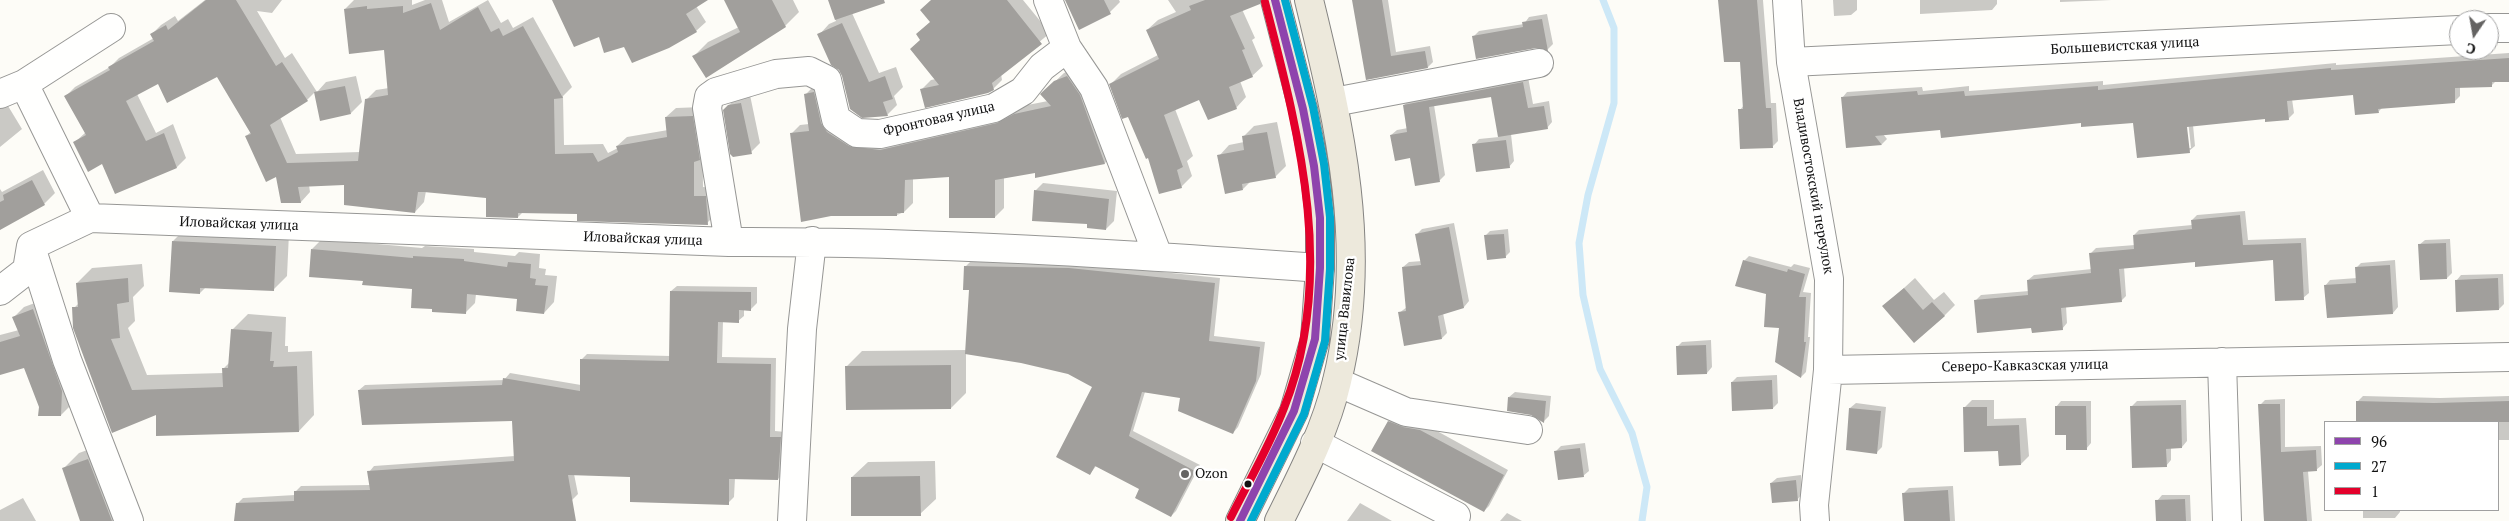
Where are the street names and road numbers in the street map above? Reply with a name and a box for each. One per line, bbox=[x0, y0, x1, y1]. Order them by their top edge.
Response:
street label: Большевистская улица bbox=[2050, 34, 2200, 58]
street label: Владивостокский переулок bbox=[1789, 97, 1837, 275]
street label: Фронтовая улица bbox=[882, 98, 996, 140]
street label: Иловайская улица bbox=[179, 214, 299, 234]
street label: Иловайская улица bbox=[583, 229, 703, 249]
street label: улица Вавилова bbox=[1331, 257, 1359, 361]
street label: Северо-Кавказская улица bbox=[1941, 356, 2109, 376]

